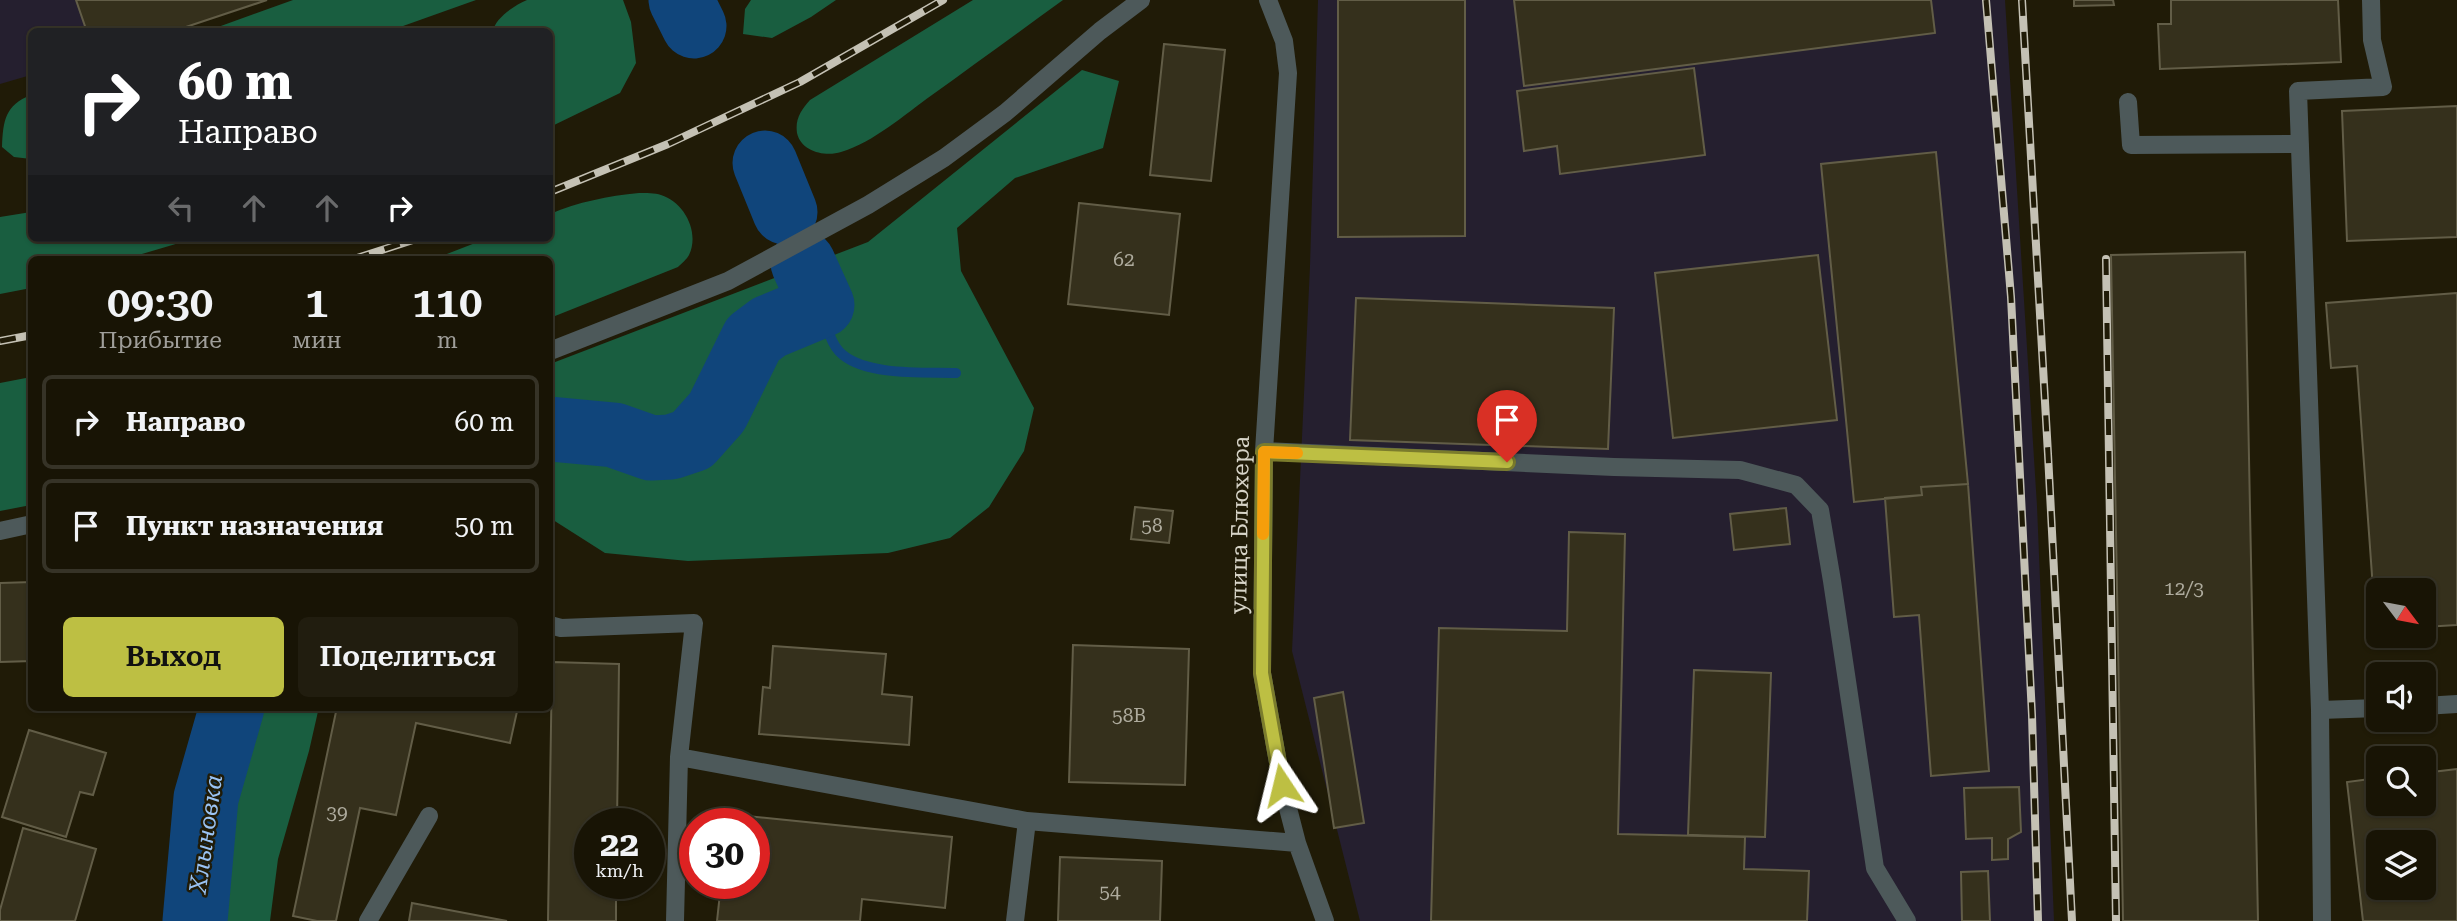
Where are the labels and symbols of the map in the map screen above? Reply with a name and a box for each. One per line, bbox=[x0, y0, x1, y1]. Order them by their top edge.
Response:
house number: 62 bbox=[1113, 248, 1135, 271]
pin bbox=[1477, 390, 1537, 462]
street label: улица Блюхера bbox=[1225, 435, 1255, 614]
house number: 58 bbox=[1141, 514, 1163, 537]
house number: 12/3 bbox=[2164, 577, 2204, 600]
north arrow bbox=[2366, 578, 2436, 648]
house number: 58В bbox=[1112, 704, 1146, 727]
position arrow bbox=[1245, 748, 1319, 822]
water label: Хлыновка bbox=[184, 773, 228, 896]
house number: 39 bbox=[326, 801, 348, 824]
speed limit sign: 30 bbox=[679, 808, 770, 899]
house number: 54 bbox=[1099, 880, 1121, 903]

